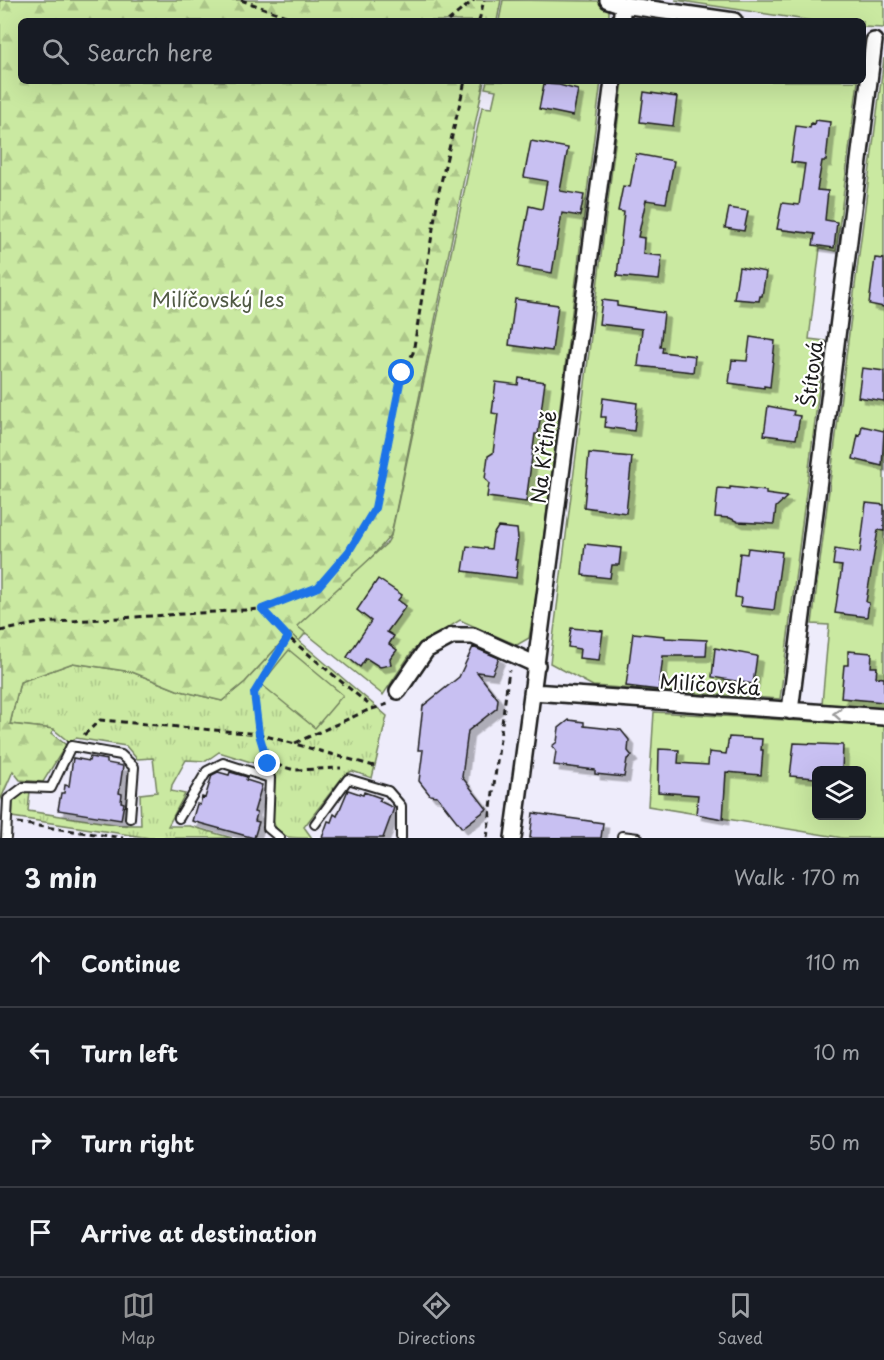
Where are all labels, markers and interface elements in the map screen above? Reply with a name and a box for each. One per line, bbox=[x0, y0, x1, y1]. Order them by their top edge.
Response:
search box bbox=[18, 18, 866, 84]
icon: search bbox=[39, 35, 72, 68]
text: Search here bbox=[87, 35, 213, 68]
park label: Milíčovský les bbox=[152, 284, 284, 314]
street label: Štítová bbox=[792, 338, 830, 409]
route start bbox=[388, 359, 414, 385]
street label: Na Křtině bbox=[522, 409, 564, 505]
street label: Milíčovská bbox=[658, 666, 762, 703]
one-way arrow bbox=[832, 708, 841, 721]
route end bbox=[254, 750, 280, 776]
map controls bbox=[812, 766, 866, 820]
button: layers bbox=[812, 766, 866, 820]
text: 3 min bbox=[24, 858, 97, 897]
text: Walk · 170 m bbox=[734, 862, 860, 892]
icon: ahead bbox=[24, 946, 57, 979]
text: Continue bbox=[81, 946, 180, 979]
text: 110 m bbox=[806, 947, 860, 977]
icon: left bbox=[24, 1036, 57, 1069]
text: Turn left bbox=[81, 1036, 178, 1069]
text: 10 m bbox=[813, 1037, 860, 1067]
icon: right bbox=[24, 1126, 57, 1159]
text: Turn right bbox=[81, 1126, 194, 1159]
text: 50 m bbox=[808, 1127, 860, 1157]
icon: arrive bbox=[24, 1216, 57, 1249]
text: Arrive at destination bbox=[81, 1216, 317, 1249]
tab: Map bbox=[121, 1289, 155, 1349]
tab: Directions bbox=[397, 1289, 475, 1349]
tab: Saved bbox=[717, 1289, 763, 1349]

